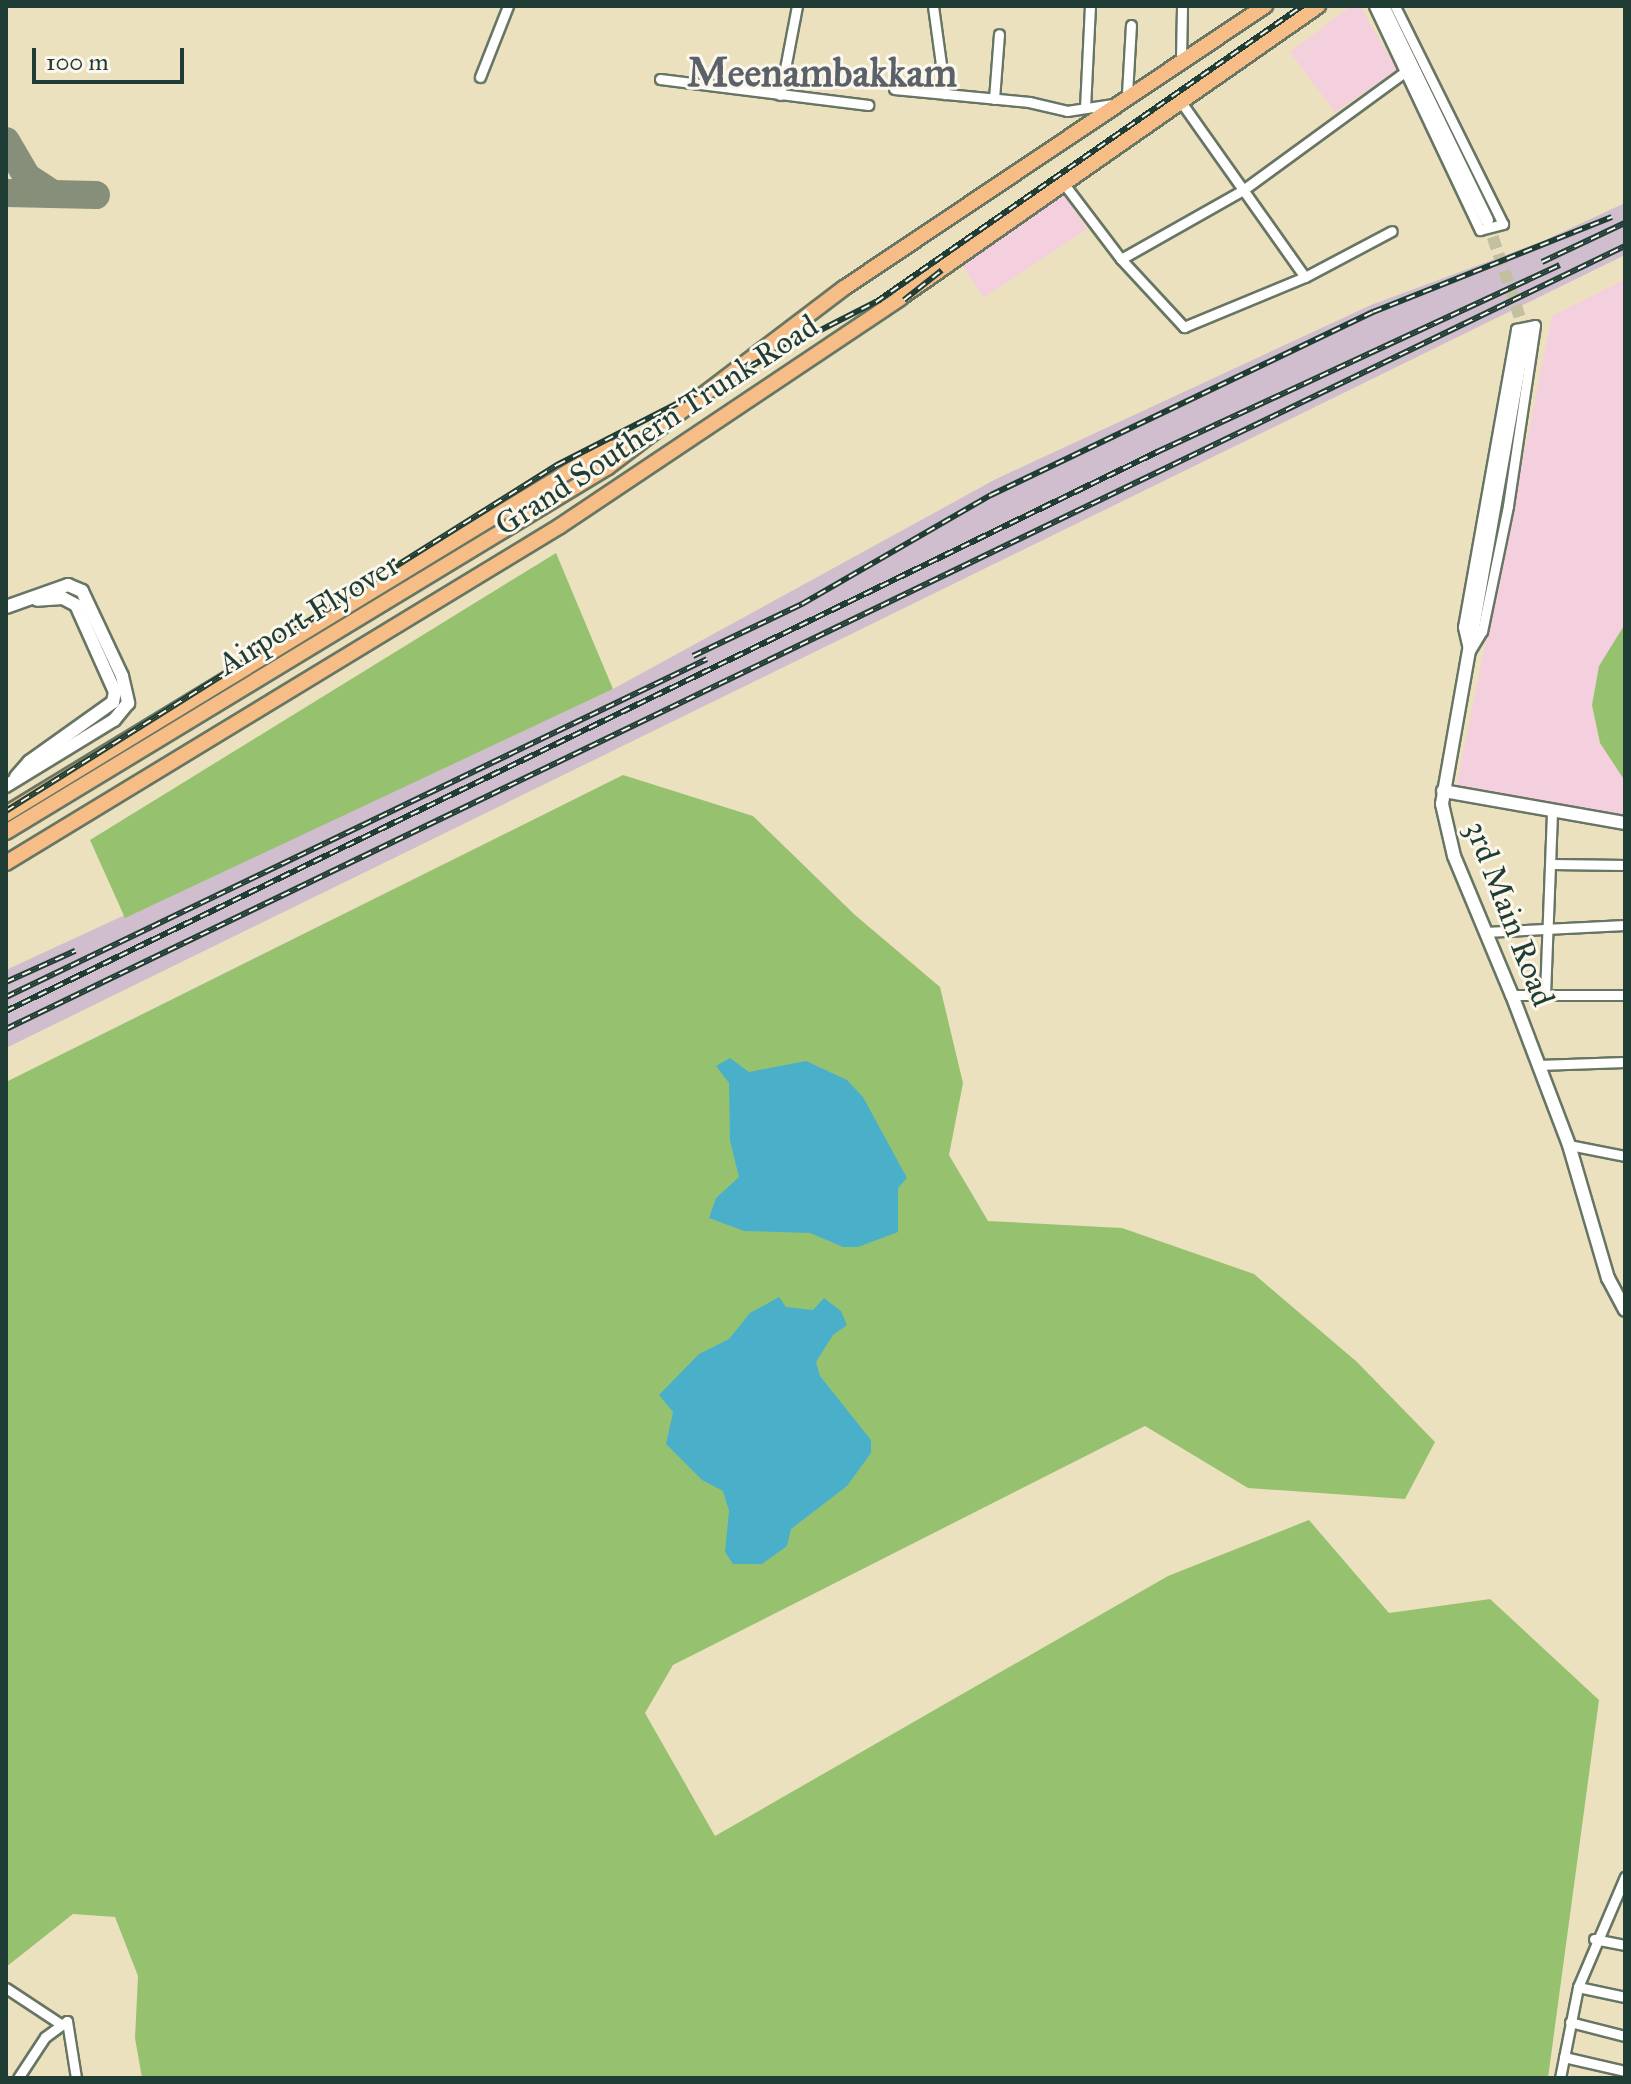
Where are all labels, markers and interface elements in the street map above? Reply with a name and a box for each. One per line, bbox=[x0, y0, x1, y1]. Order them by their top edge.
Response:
scale bar bbox=[36, 32, 188, 82]
text: 100 m bbox=[46, 47, 109, 77]
district label: Meenambakkam bbox=[687, 49, 957, 97]
street label: Grand Southern Trunk Road bbox=[488, 307, 826, 545]
street label: Airport Flyover bbox=[211, 546, 407, 684]
street label: 3rd Main Road bbox=[1456, 816, 1562, 1012]

